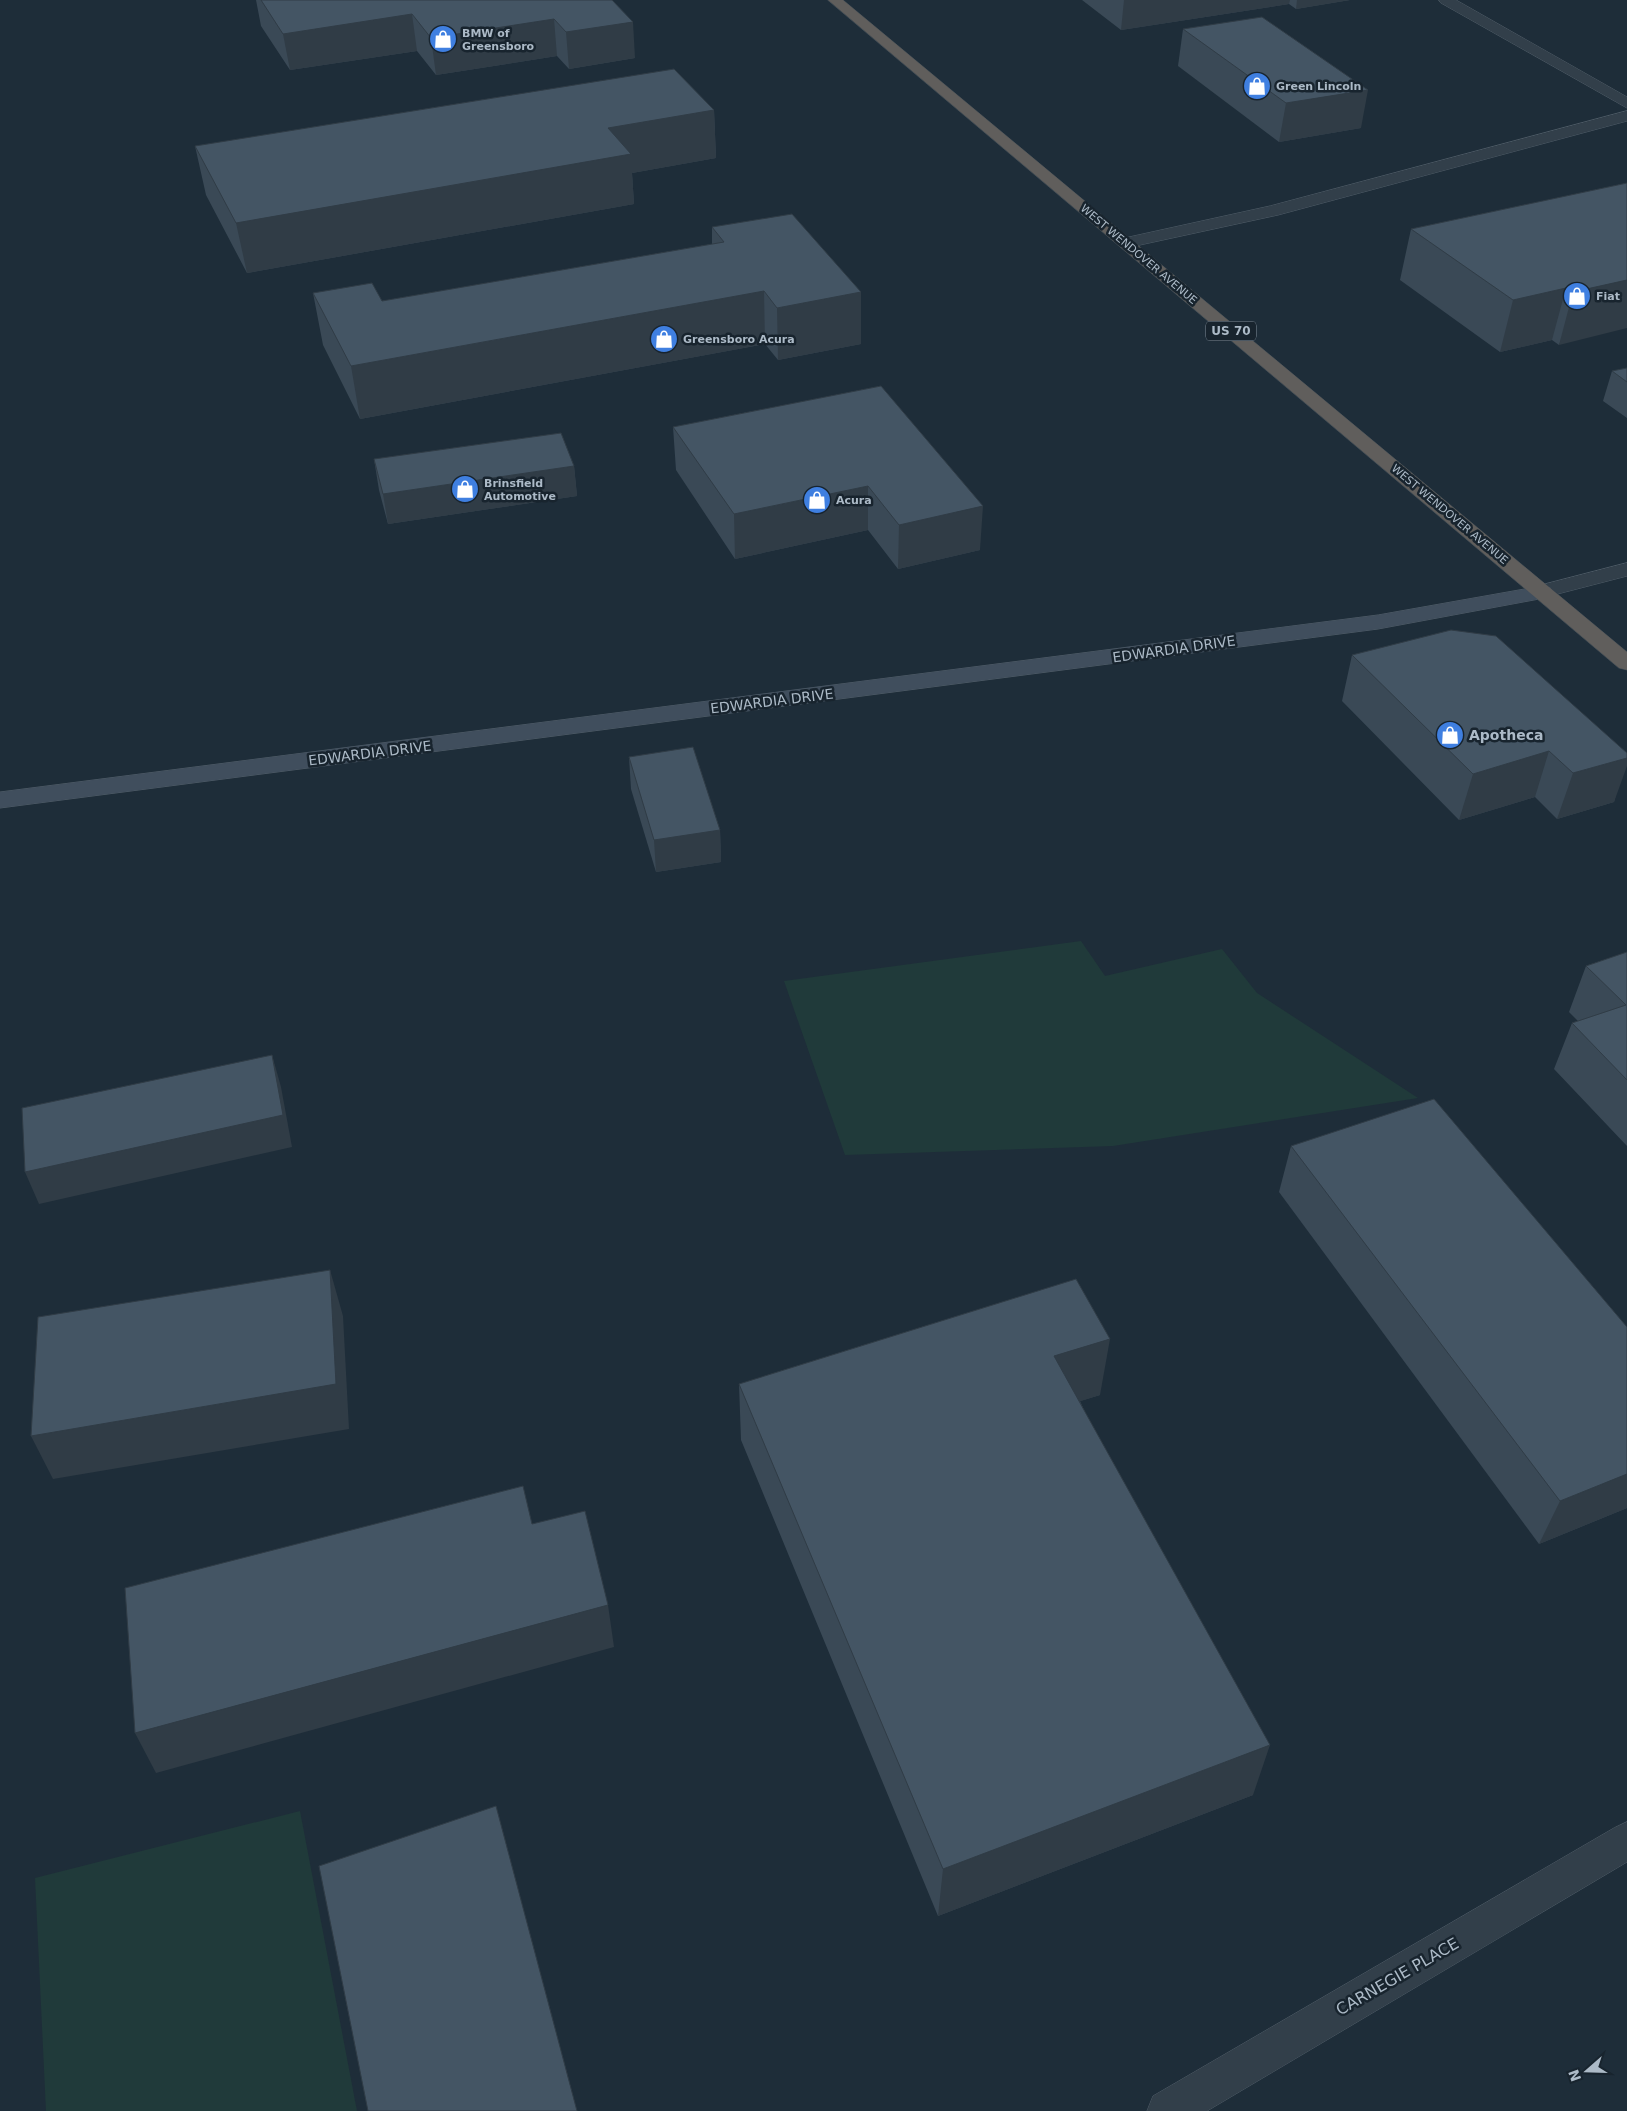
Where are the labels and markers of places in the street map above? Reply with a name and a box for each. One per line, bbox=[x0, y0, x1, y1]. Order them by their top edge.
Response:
shop icon: BMW of Greensboro bbox=[428, 24, 458, 54]
place label: BMW of Greensboro bbox=[462, 27, 535, 53]
shop icon: Green Lincoln bbox=[1242, 71, 1272, 101]
place label: Green Lincoln bbox=[1276, 80, 1361, 93]
shop icon: Fiat bbox=[1562, 281, 1592, 311]
place label: Fiat bbox=[1596, 290, 1620, 303]
shop icon: Greensboro Acura bbox=[649, 324, 679, 354]
place label: Greensboro Acura bbox=[683, 333, 795, 346]
shop icon: Brinsfield Automotive bbox=[450, 474, 480, 504]
place label: Brinsfield Automotive bbox=[484, 477, 556, 503]
shop icon: Acura bbox=[802, 485, 832, 515]
place label: Acura bbox=[836, 494, 872, 507]
shop icon: Apotheca bbox=[1435, 720, 1465, 750]
place label: Apotheca bbox=[1469, 727, 1543, 743]

